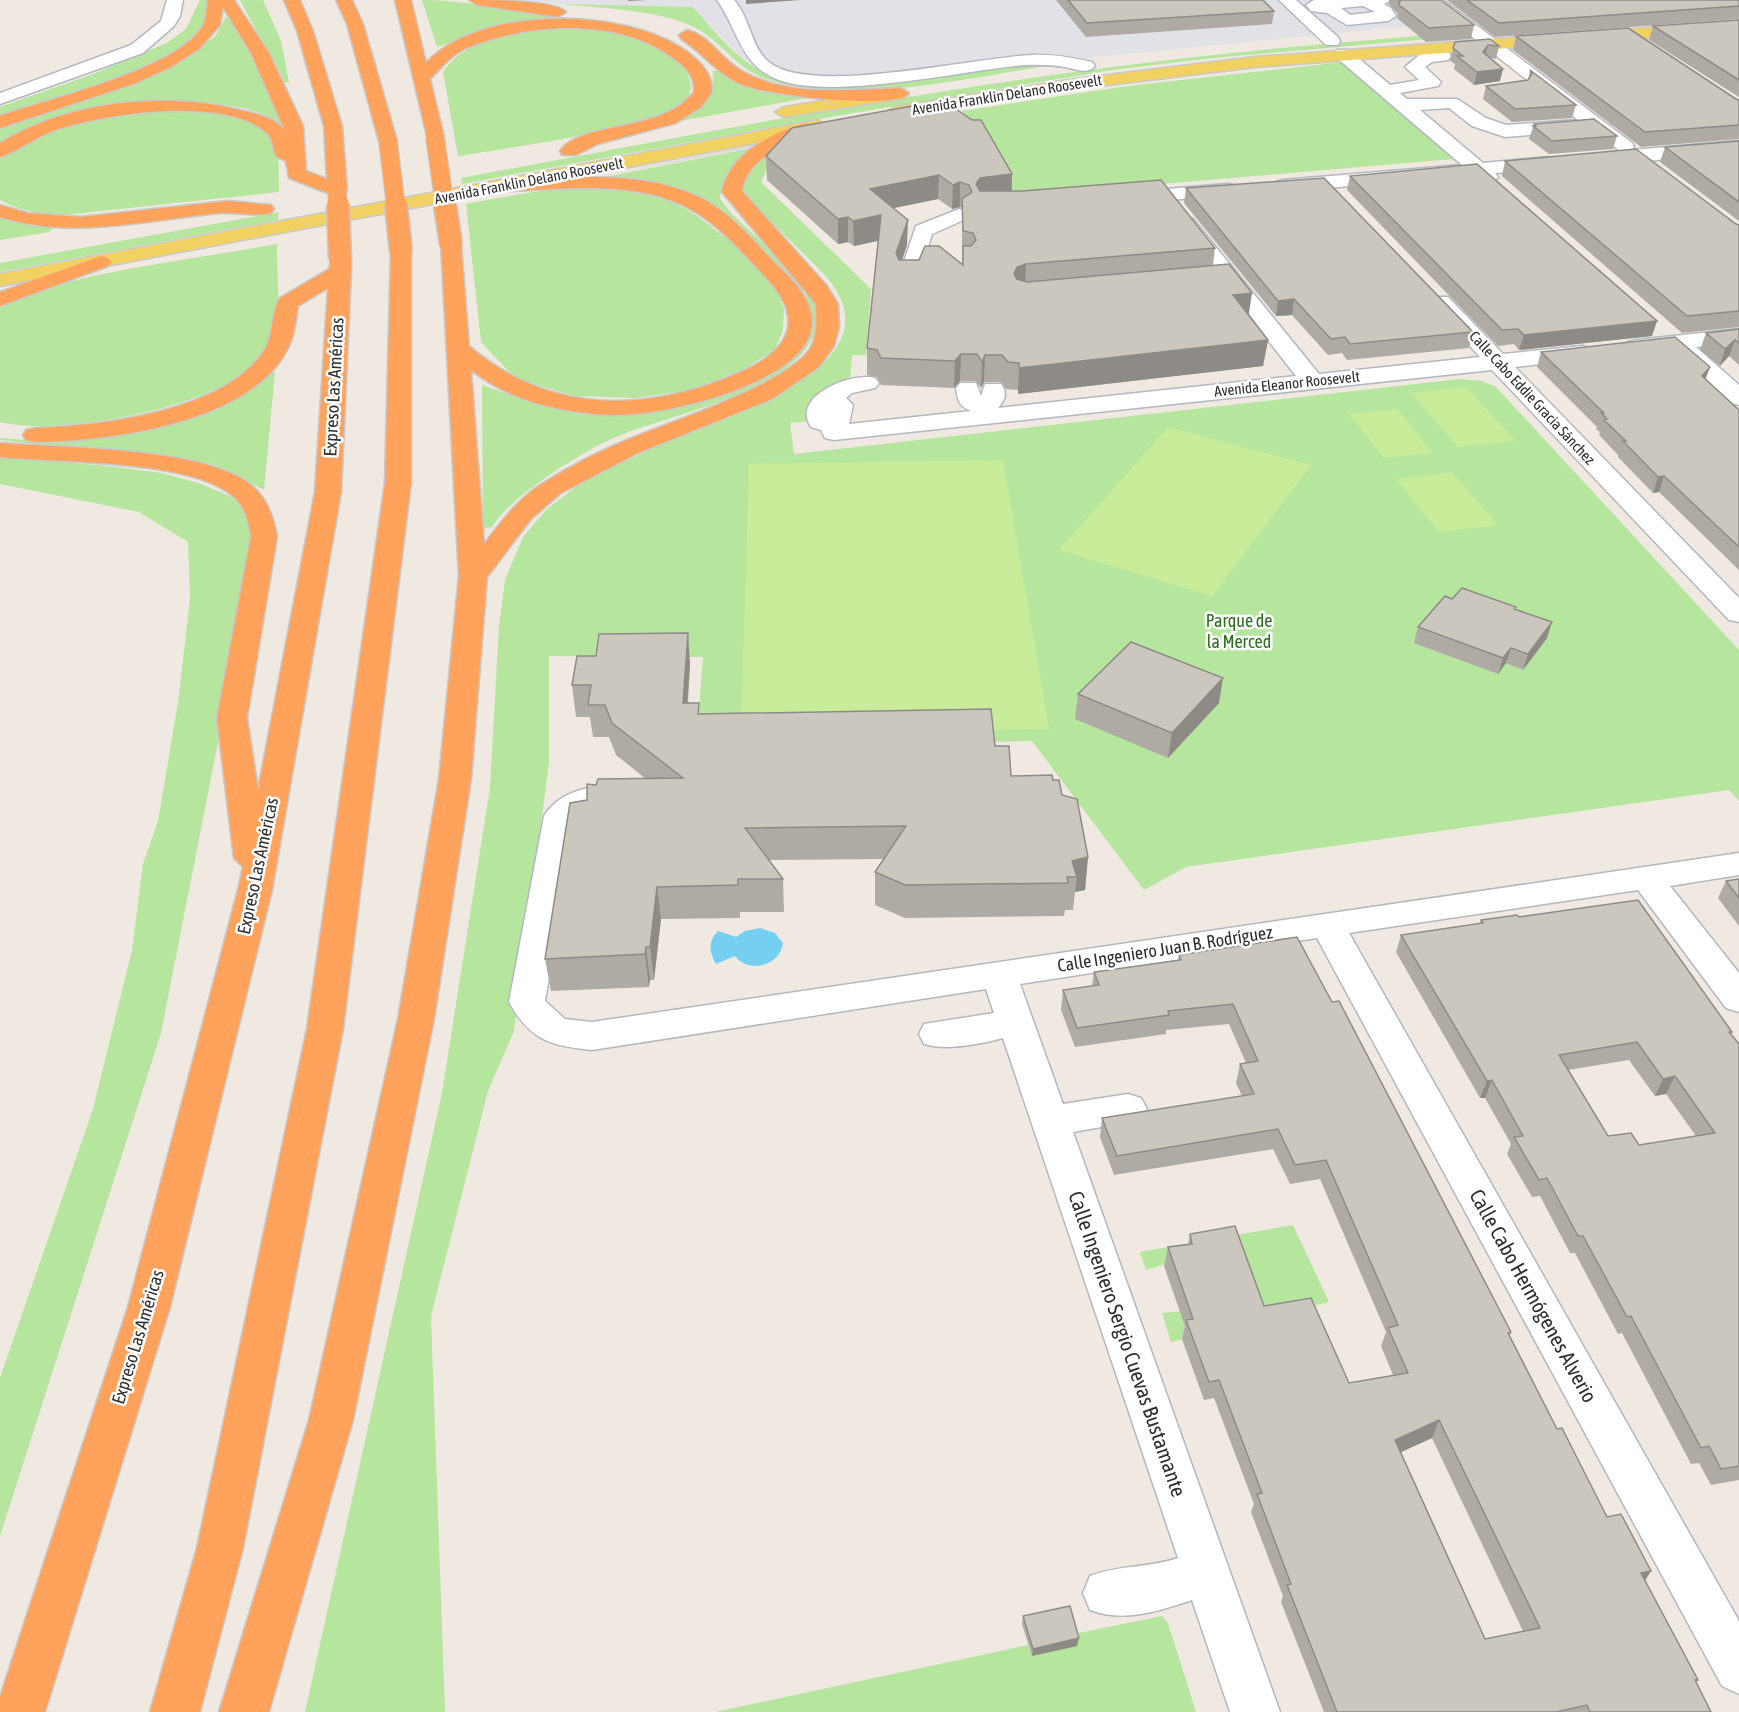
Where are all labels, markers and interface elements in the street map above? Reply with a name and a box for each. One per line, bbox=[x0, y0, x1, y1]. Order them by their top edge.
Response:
street label: Avenida Franklin Delano Roosevelt bbox=[911, 71, 1103, 118]
street label: Avenida Franklin Delano Roosevelt bbox=[433, 154, 625, 207]
street label: Expreso Las Américas bbox=[319, 317, 348, 457]
street label: Calle Cabo Eddie Gracia Sánchez bbox=[1466, 328, 1599, 468]
street label: Avenida Eleanor Roosevelt bbox=[1213, 367, 1361, 400]
park label: Parque de la Merced bbox=[1206, 610, 1272, 652]
street label: Expreso Las Américas bbox=[233, 796, 282, 936]
street label: Calle Ingeniero Juan B. Rodríguez bbox=[1056, 921, 1274, 976]
street label: Calle Cabo Hermógenes Alverio bbox=[1465, 1185, 1603, 1406]
street label: Calle Ingeniero Sergio Cuevas Bustamante bbox=[1064, 1188, 1192, 1500]
street label: Expreso Las Américas bbox=[107, 1267, 168, 1406]

